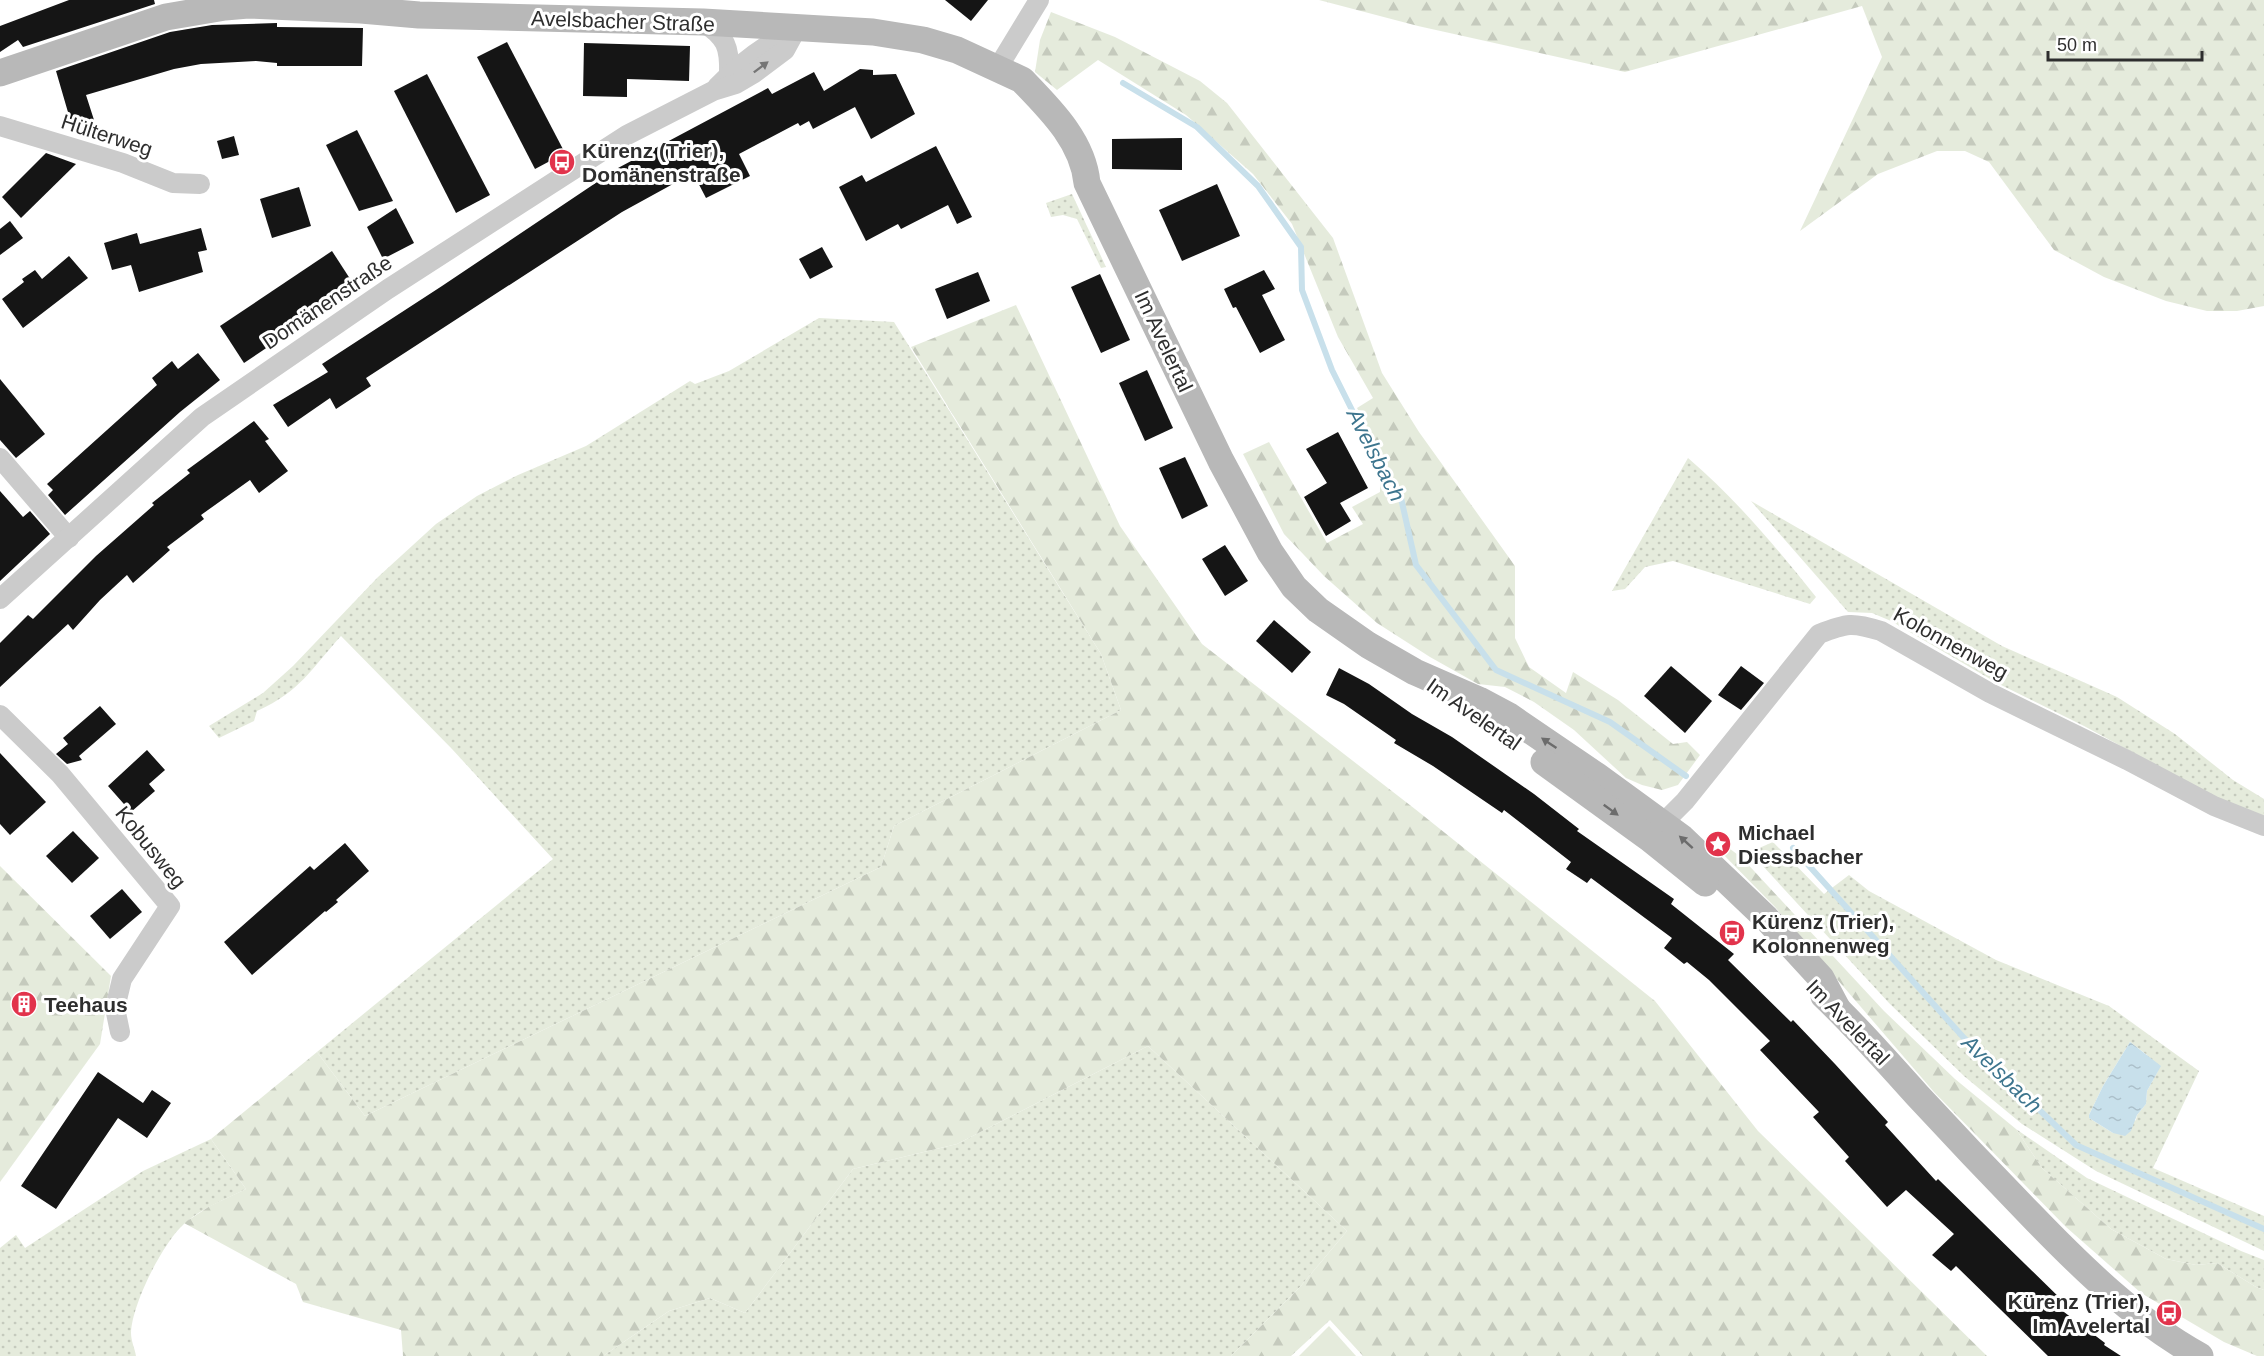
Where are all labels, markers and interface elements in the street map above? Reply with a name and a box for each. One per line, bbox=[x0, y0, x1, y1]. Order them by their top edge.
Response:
street label: Avelsbacher Straße bbox=[531, 6, 715, 36]
scale bar bbox=[2048, 24, 2202, 62]
text: 50 m bbox=[2057, 35, 2097, 55]
one-way arrow bbox=[754, 62, 769, 74]
street label: Hülterweg bbox=[58, 109, 156, 161]
place label: Kürenz (Trier), Domänenstraße bbox=[582, 139, 741, 186]
bus stop icon: Kürenz (Trier), Domänenstraße bbox=[547, 147, 577, 177]
street label: Domänenstraße bbox=[258, 250, 396, 354]
street label: Im Avelertal bbox=[1130, 287, 1198, 395]
water label: Avelsbach bbox=[1341, 402, 1410, 506]
street label: Kolonnenweg bbox=[1890, 602, 2012, 684]
street label: Im Avelertal bbox=[1423, 673, 1525, 755]
one-way arrow bbox=[1541, 738, 1557, 749]
street label: Kobusweg bbox=[111, 802, 191, 892]
one-way arrow bbox=[1602, 804, 1618, 816]
place label: Michael Diessbacher bbox=[1738, 821, 1863, 868]
place icon: Michael Diessbacher bbox=[1703, 829, 1733, 859]
one-way arrow bbox=[1678, 835, 1693, 849]
place label: Kürenz (Trier), Kolonnenweg bbox=[1752, 910, 1894, 957]
bus stop icon: Kürenz (Trier), Kolonnenweg bbox=[1717, 918, 1747, 948]
street label: Im Avelertal bbox=[1802, 975, 1894, 1069]
building icon: Teehaus bbox=[9, 989, 39, 1019]
place label: Teehaus bbox=[44, 993, 128, 1016]
water label: Avelsbach bbox=[1956, 1029, 2047, 1118]
place label: Kürenz (Trier), Im Avelertal bbox=[2008, 1290, 2150, 1337]
bus stop icon: Kürenz (Trier), Im Avelertal bbox=[2154, 1298, 2184, 1328]

